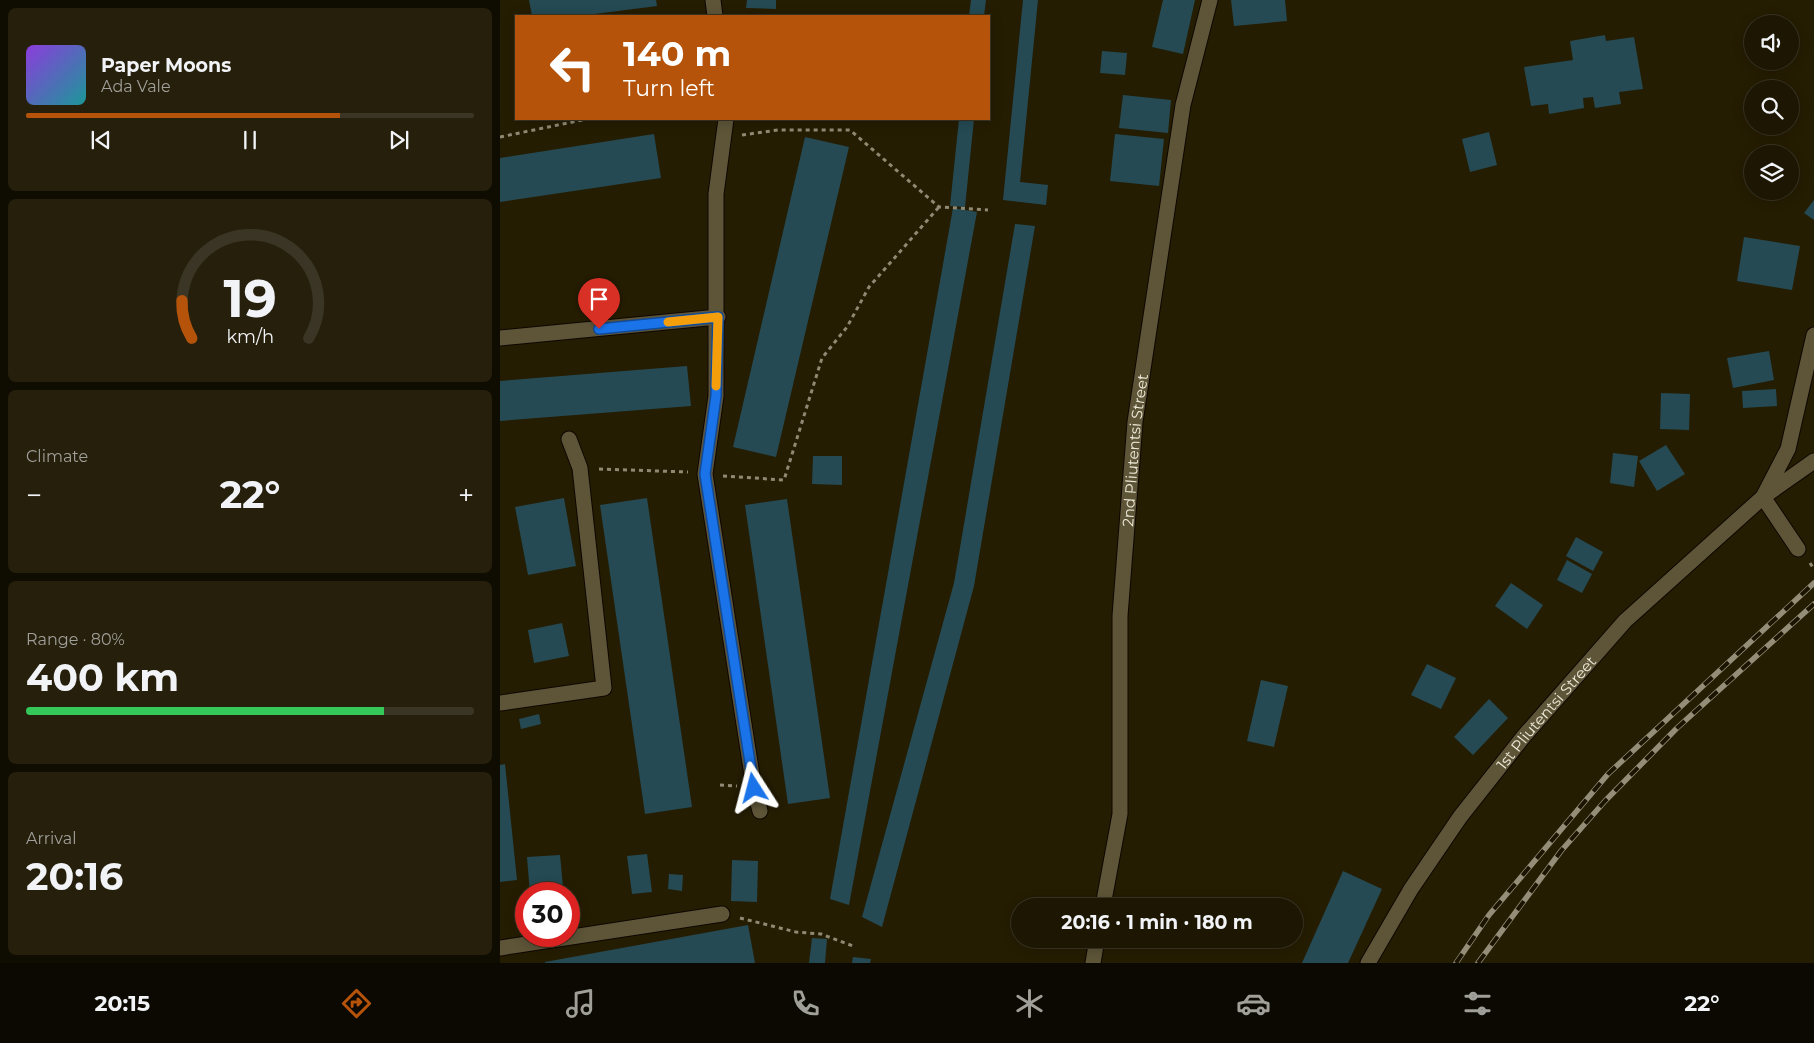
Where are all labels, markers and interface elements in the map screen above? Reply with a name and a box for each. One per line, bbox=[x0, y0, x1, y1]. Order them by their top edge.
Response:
map controls bbox=[1744, 15, 1799, 200]
button: sound bbox=[1744, 15, 1799, 70]
text: 140 m bbox=[623, 32, 731, 75]
icon: left bbox=[540, 35, 605, 100]
text: Paper Moons bbox=[101, 54, 231, 77]
text: Turn left bbox=[623, 75, 715, 102]
text: Ada Vale bbox=[101, 77, 171, 96]
button: search bbox=[1744, 80, 1799, 135]
icon: previous bbox=[87, 126, 115, 154]
icon: pause bbox=[236, 126, 264, 154]
icon: next bbox=[385, 126, 413, 154]
button: layers bbox=[1744, 145, 1799, 200]
text: 19 bbox=[223, 267, 277, 330]
pin bbox=[578, 278, 620, 329]
icon: arrive bbox=[585, 285, 613, 313]
text: km/h bbox=[226, 326, 274, 347]
street label: 2nd Pliutentsi Street bbox=[1117, 372, 1152, 527]
text: Climate bbox=[26, 447, 88, 466]
text: 22° bbox=[220, 471, 280, 518]
text: − bbox=[26, 478, 42, 512]
text: + bbox=[458, 478, 474, 512]
text: Range · 80% bbox=[26, 630, 125, 649]
street label: 1st Pliutentsi Street bbox=[1492, 652, 1600, 773]
text: 400 km bbox=[26, 654, 179, 701]
position arrow bbox=[727, 761, 779, 813]
text: Arrival bbox=[26, 829, 76, 848]
text: 20:16 bbox=[26, 853, 123, 900]
speed limit sign: 30 bbox=[515, 882, 580, 947]
text: 20:16 · 1 min · 180 m bbox=[1061, 911, 1253, 934]
icon: directions bbox=[339, 986, 374, 1021]
icon: music bbox=[563, 986, 598, 1021]
icon: phone bbox=[788, 986, 823, 1021]
icon: climate bbox=[1012, 986, 1047, 1021]
icon: car bbox=[1236, 986, 1271, 1021]
icon: filters bbox=[1460, 986, 1495, 1021]
text: 20:15 bbox=[95, 990, 150, 1017]
text: 22° bbox=[1684, 990, 1719, 1017]

